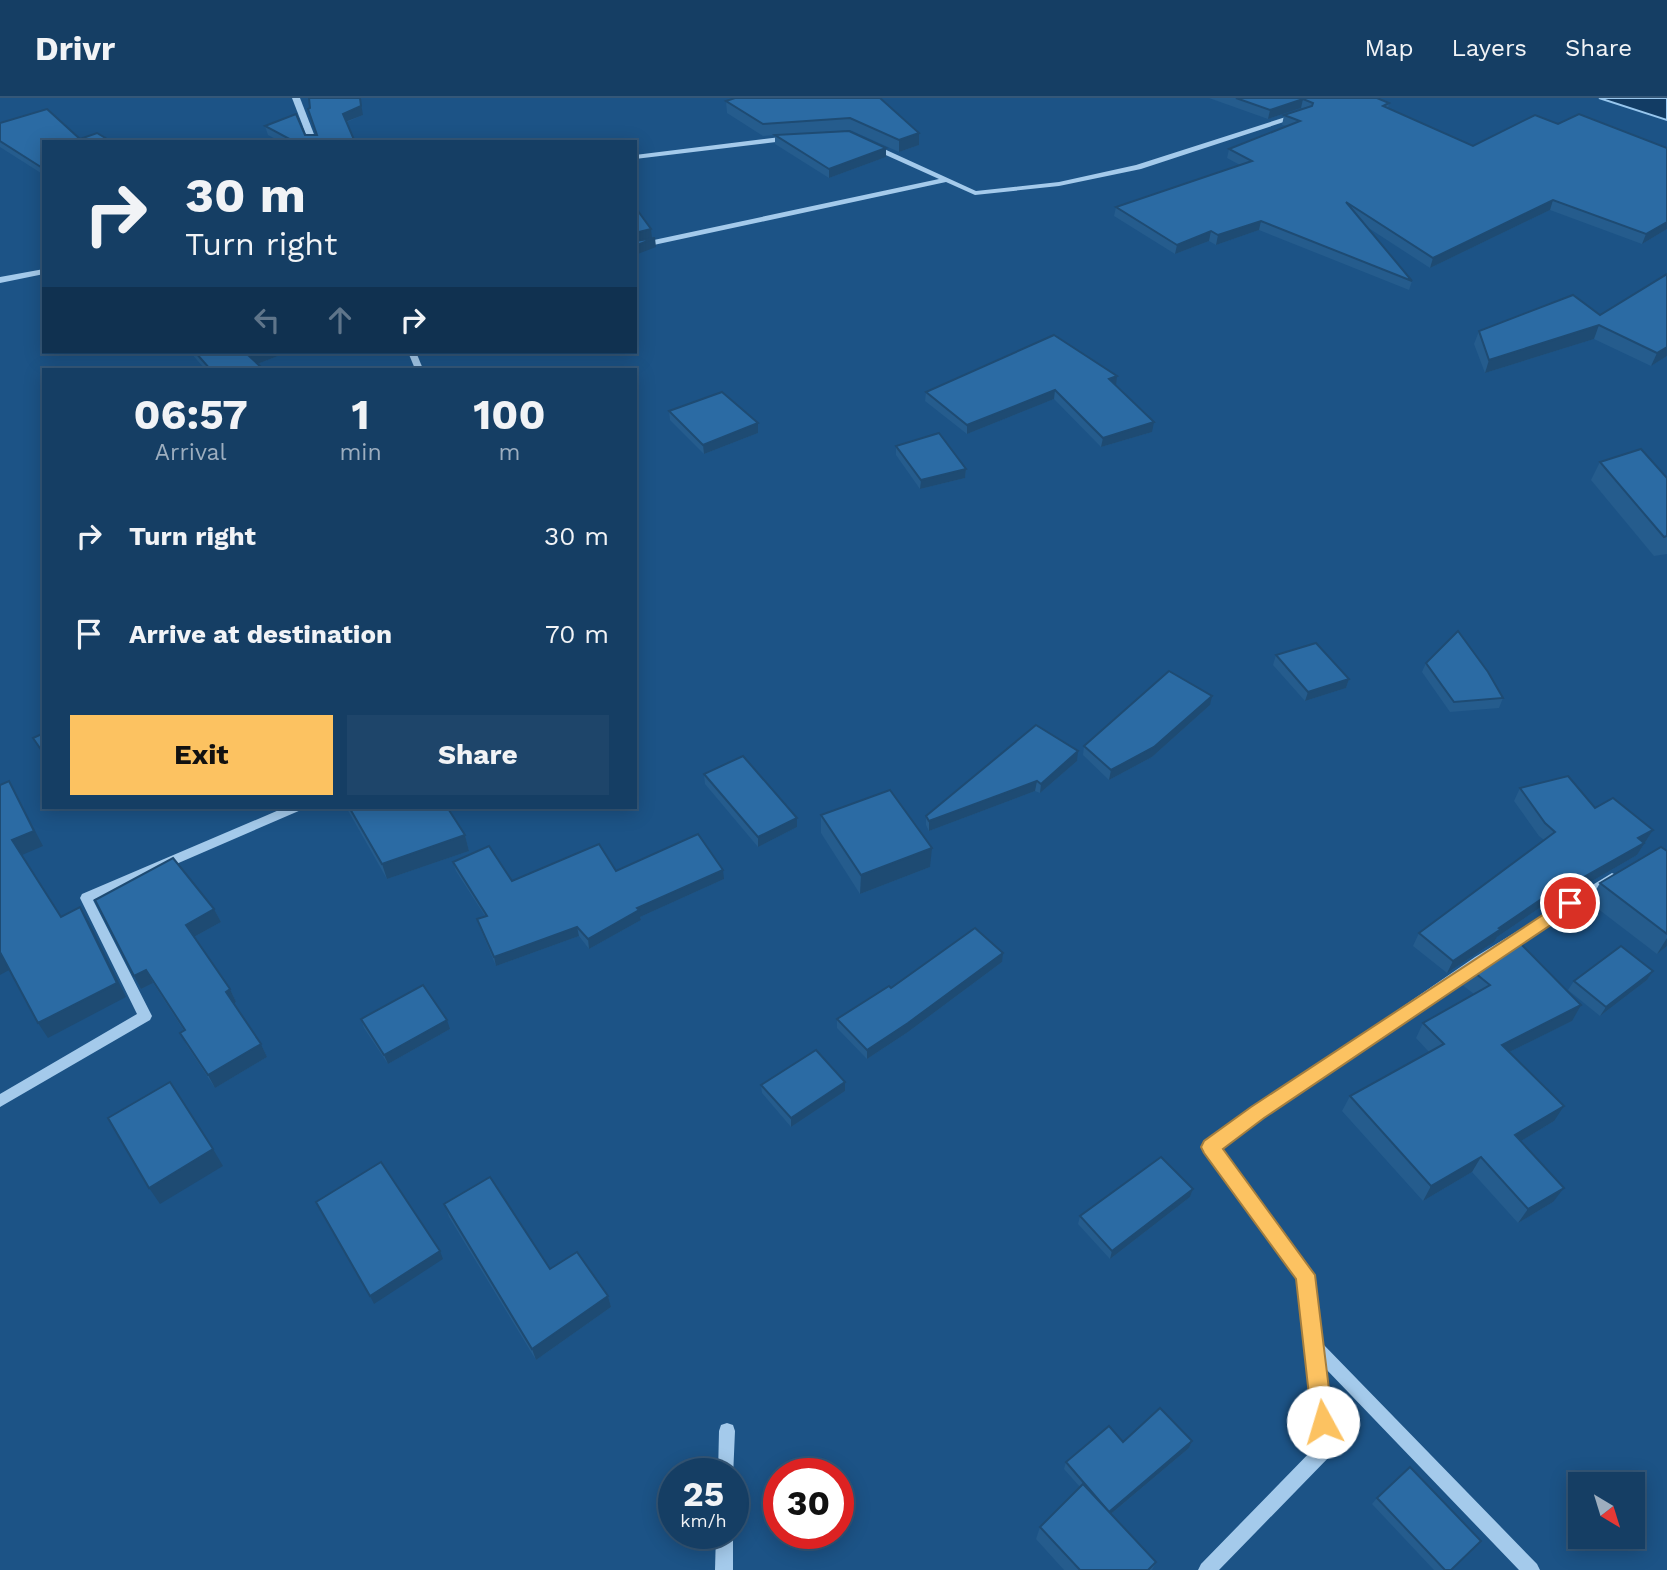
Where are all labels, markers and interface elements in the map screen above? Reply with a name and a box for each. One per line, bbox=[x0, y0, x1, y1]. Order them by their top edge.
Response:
text: Drivr bbox=[35, 29, 115, 68]
text: Map bbox=[1365, 34, 1413, 62]
text: Layers bbox=[1451, 34, 1527, 62]
text: Share bbox=[1565, 34, 1632, 62]
text: 30 m bbox=[185, 166, 306, 224]
icon: right bbox=[70, 168, 161, 259]
text: Turn right bbox=[185, 225, 337, 263]
icon: left bbox=[248, 301, 286, 339]
icon: ahead bbox=[321, 301, 359, 339]
icon: right bbox=[394, 301, 432, 339]
text: 06:57 bbox=[134, 390, 248, 439]
text: 1 bbox=[352, 390, 370, 439]
text: 100 bbox=[473, 390, 545, 439]
text: Arrival bbox=[155, 439, 227, 466]
text: min bbox=[339, 439, 382, 466]
text: m bbox=[498, 439, 520, 466]
icon: right bbox=[70, 517, 108, 555]
text: Turn right bbox=[129, 521, 256, 551]
text: 30 m bbox=[544, 521, 609, 551]
icon: arrive bbox=[70, 615, 108, 653]
text: Arrive at destination bbox=[129, 619, 392, 649]
text: 70 m bbox=[545, 619, 609, 649]
button: Exit bbox=[70, 715, 333, 795]
button: Share bbox=[347, 715, 609, 795]
pin bbox=[1540, 873, 1600, 933]
icon: arrive bbox=[1551, 884, 1589, 922]
position arrow bbox=[1286, 1385, 1360, 1459]
speed limit sign: 30 bbox=[763, 1458, 854, 1549]
north arrow bbox=[1568, 1472, 1645, 1549]
map controls bbox=[1568, 1472, 1645, 1549]
text: 25 bbox=[683, 1473, 724, 1515]
text: km/h bbox=[680, 1510, 727, 1531]

